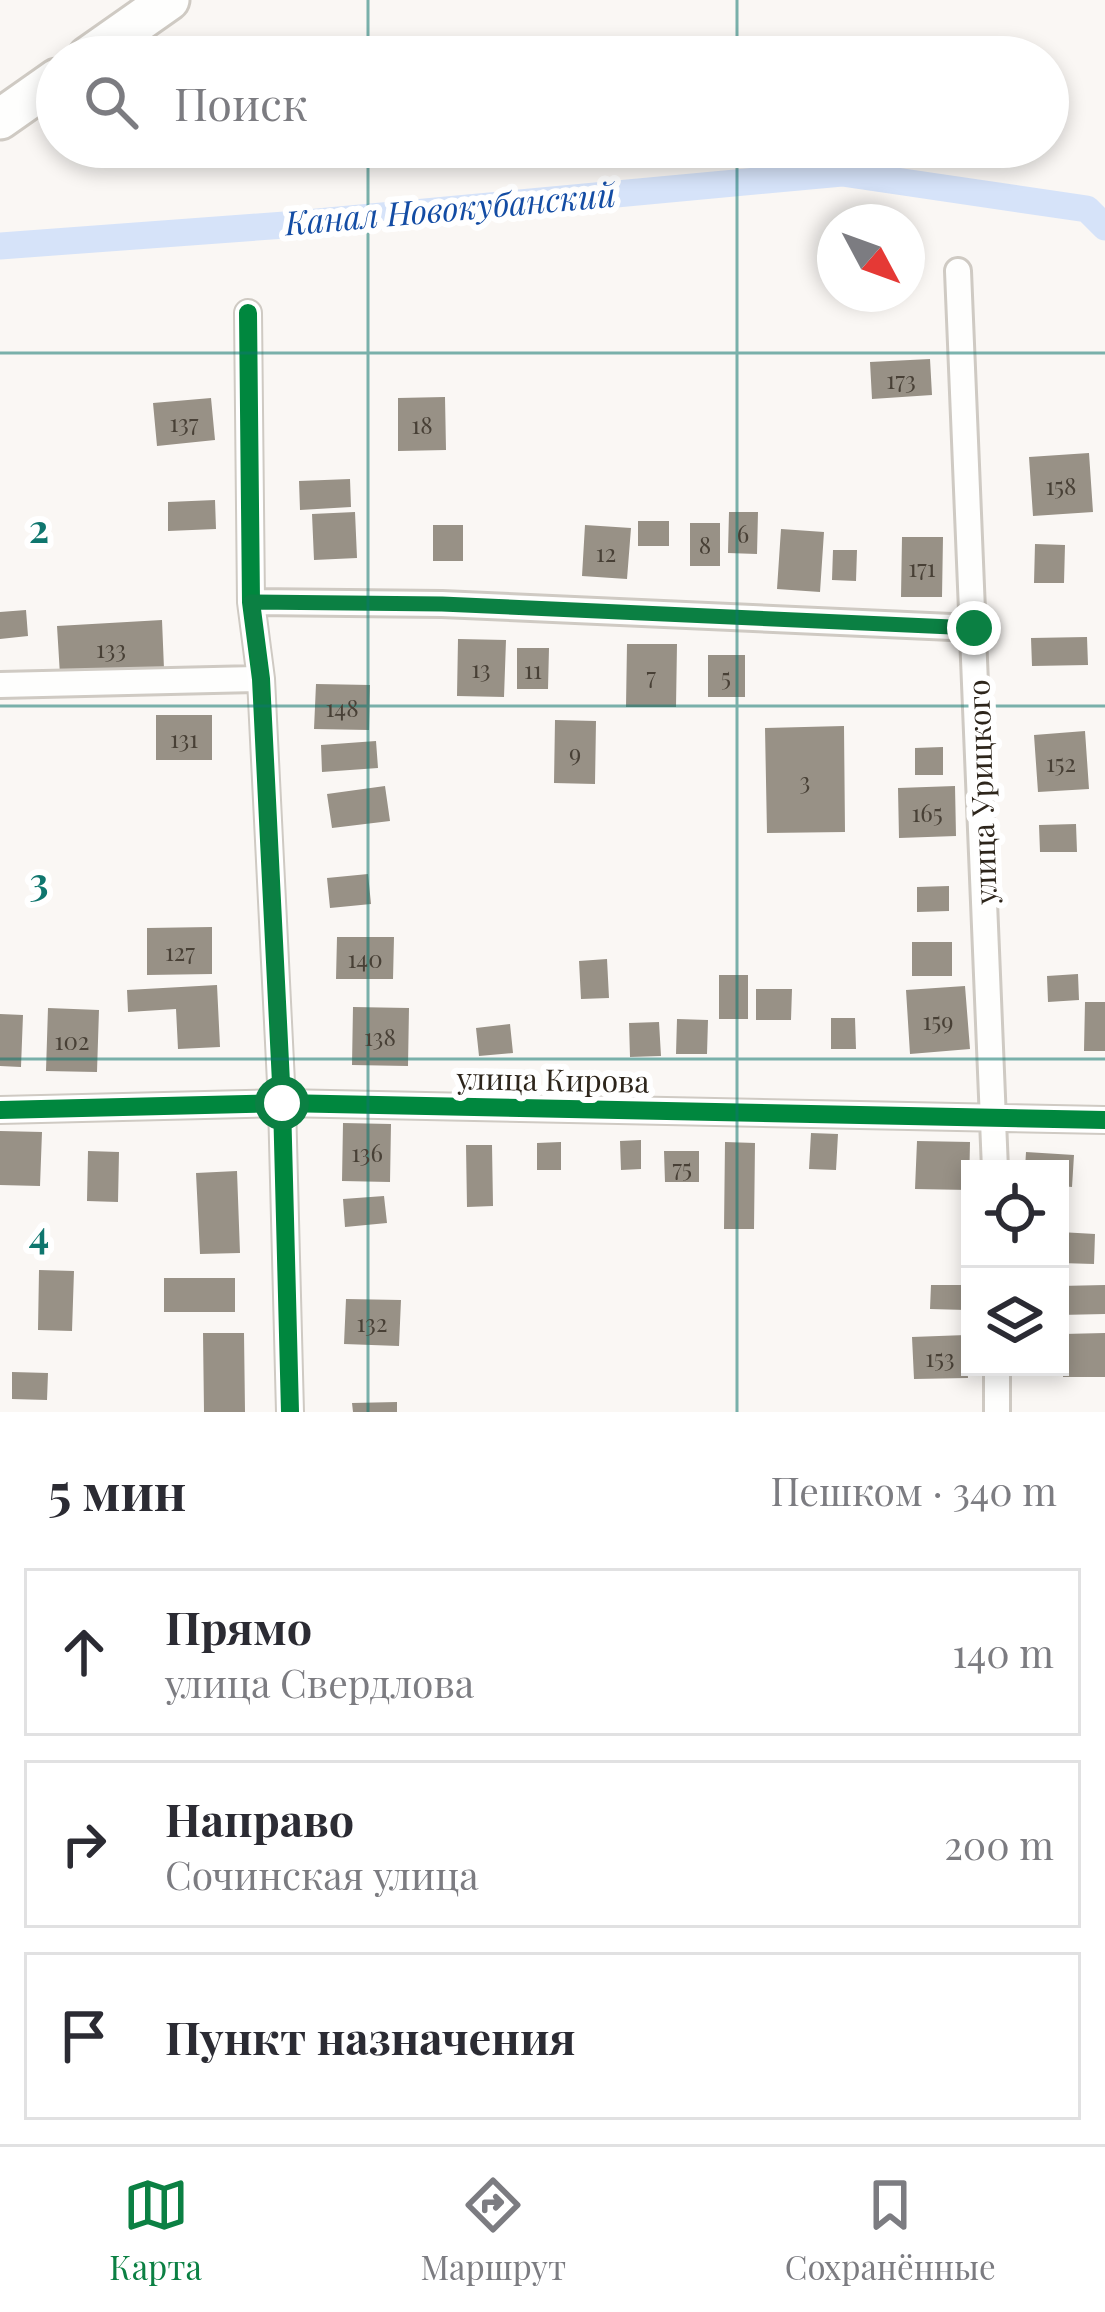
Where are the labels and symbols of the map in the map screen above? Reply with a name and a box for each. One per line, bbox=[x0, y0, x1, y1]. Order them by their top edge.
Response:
water label: Канал Новокубанский bbox=[281, 171, 619, 244]
north arrow bbox=[817, 204, 925, 312]
house number: 173 bbox=[886, 363, 916, 395]
house number: 137 bbox=[169, 406, 199, 438]
house number: 18 bbox=[411, 408, 433, 440]
house number: 158 bbox=[1045, 469, 1077, 501]
text: 2 bbox=[29, 501, 49, 553]
house number: 6 bbox=[737, 517, 749, 549]
house number: 8 bbox=[699, 528, 711, 560]
house number: 12 bbox=[596, 536, 616, 568]
house number: 171 bbox=[908, 551, 936, 583]
route end bbox=[947, 601, 1001, 655]
house number: 133 bbox=[96, 632, 126, 664]
house number: 13 bbox=[471, 652, 491, 684]
house number: 11 bbox=[524, 653, 542, 685]
house number: 7 bbox=[646, 659, 656, 691]
house number: 5 bbox=[721, 660, 731, 692]
street label: улица Урицкого bbox=[957, 679, 1005, 906]
house number: 148 bbox=[325, 691, 359, 723]
house number: 131 bbox=[170, 722, 198, 754]
house number: 9 bbox=[569, 736, 581, 768]
house number: 152 bbox=[1046, 746, 1076, 778]
house number: 3 bbox=[800, 764, 810, 796]
house number: 165 bbox=[911, 796, 943, 828]
text: 3 bbox=[29, 854, 49, 906]
house number: 127 bbox=[165, 935, 195, 967]
house number: 140 bbox=[347, 942, 383, 974]
house number: 159 bbox=[923, 1004, 953, 1036]
house number: 138 bbox=[364, 1020, 396, 1052]
house number: 102 bbox=[55, 1024, 89, 1056]
street label: улица Кирова bbox=[455, 1057, 650, 1101]
route start bbox=[255, 1076, 309, 1130]
house number: 136 bbox=[351, 1136, 383, 1168]
house number: 75 bbox=[672, 1151, 692, 1183]
text: 4 bbox=[29, 1207, 49, 1259]
house number: 132 bbox=[357, 1306, 387, 1338]
house number: 153 bbox=[925, 1341, 955, 1373]

